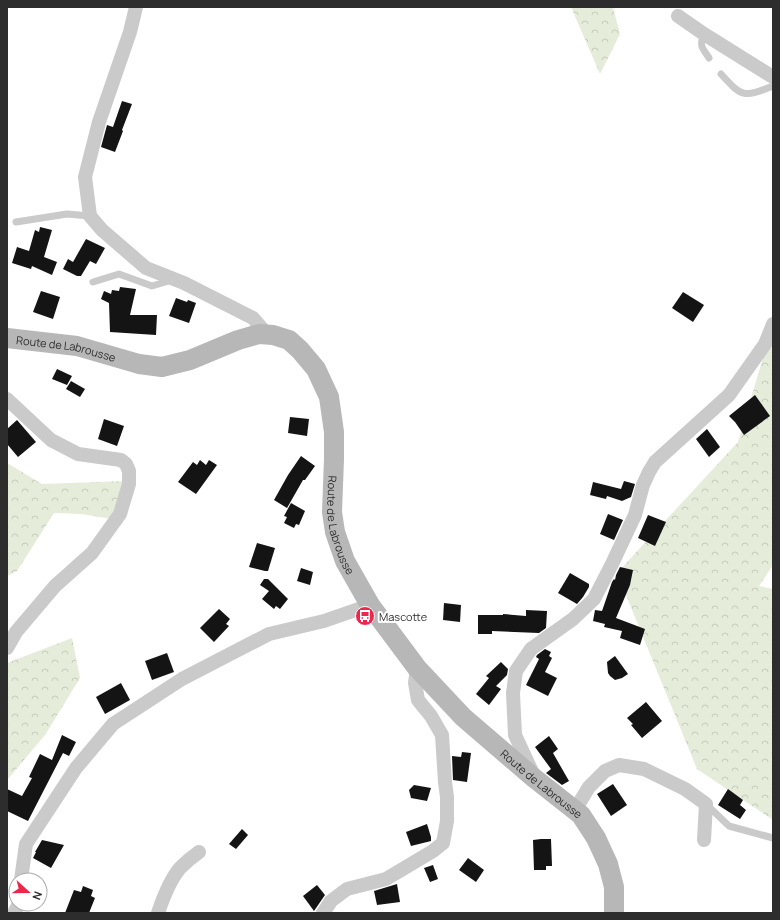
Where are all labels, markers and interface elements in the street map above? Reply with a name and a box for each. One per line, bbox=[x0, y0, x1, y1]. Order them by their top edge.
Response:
street label: Route de Labrousse bbox=[15, 332, 118, 365]
street label: Route de Labrousse bbox=[324, 475, 359, 577]
bus stop icon: Mascotte bbox=[354, 605, 376, 627]
place label: Mascotte bbox=[379, 609, 428, 624]
street label: Route de Labrousse bbox=[498, 745, 586, 821]
north arrow bbox=[8, 872, 48, 912]
text: N bbox=[29, 889, 46, 902]

